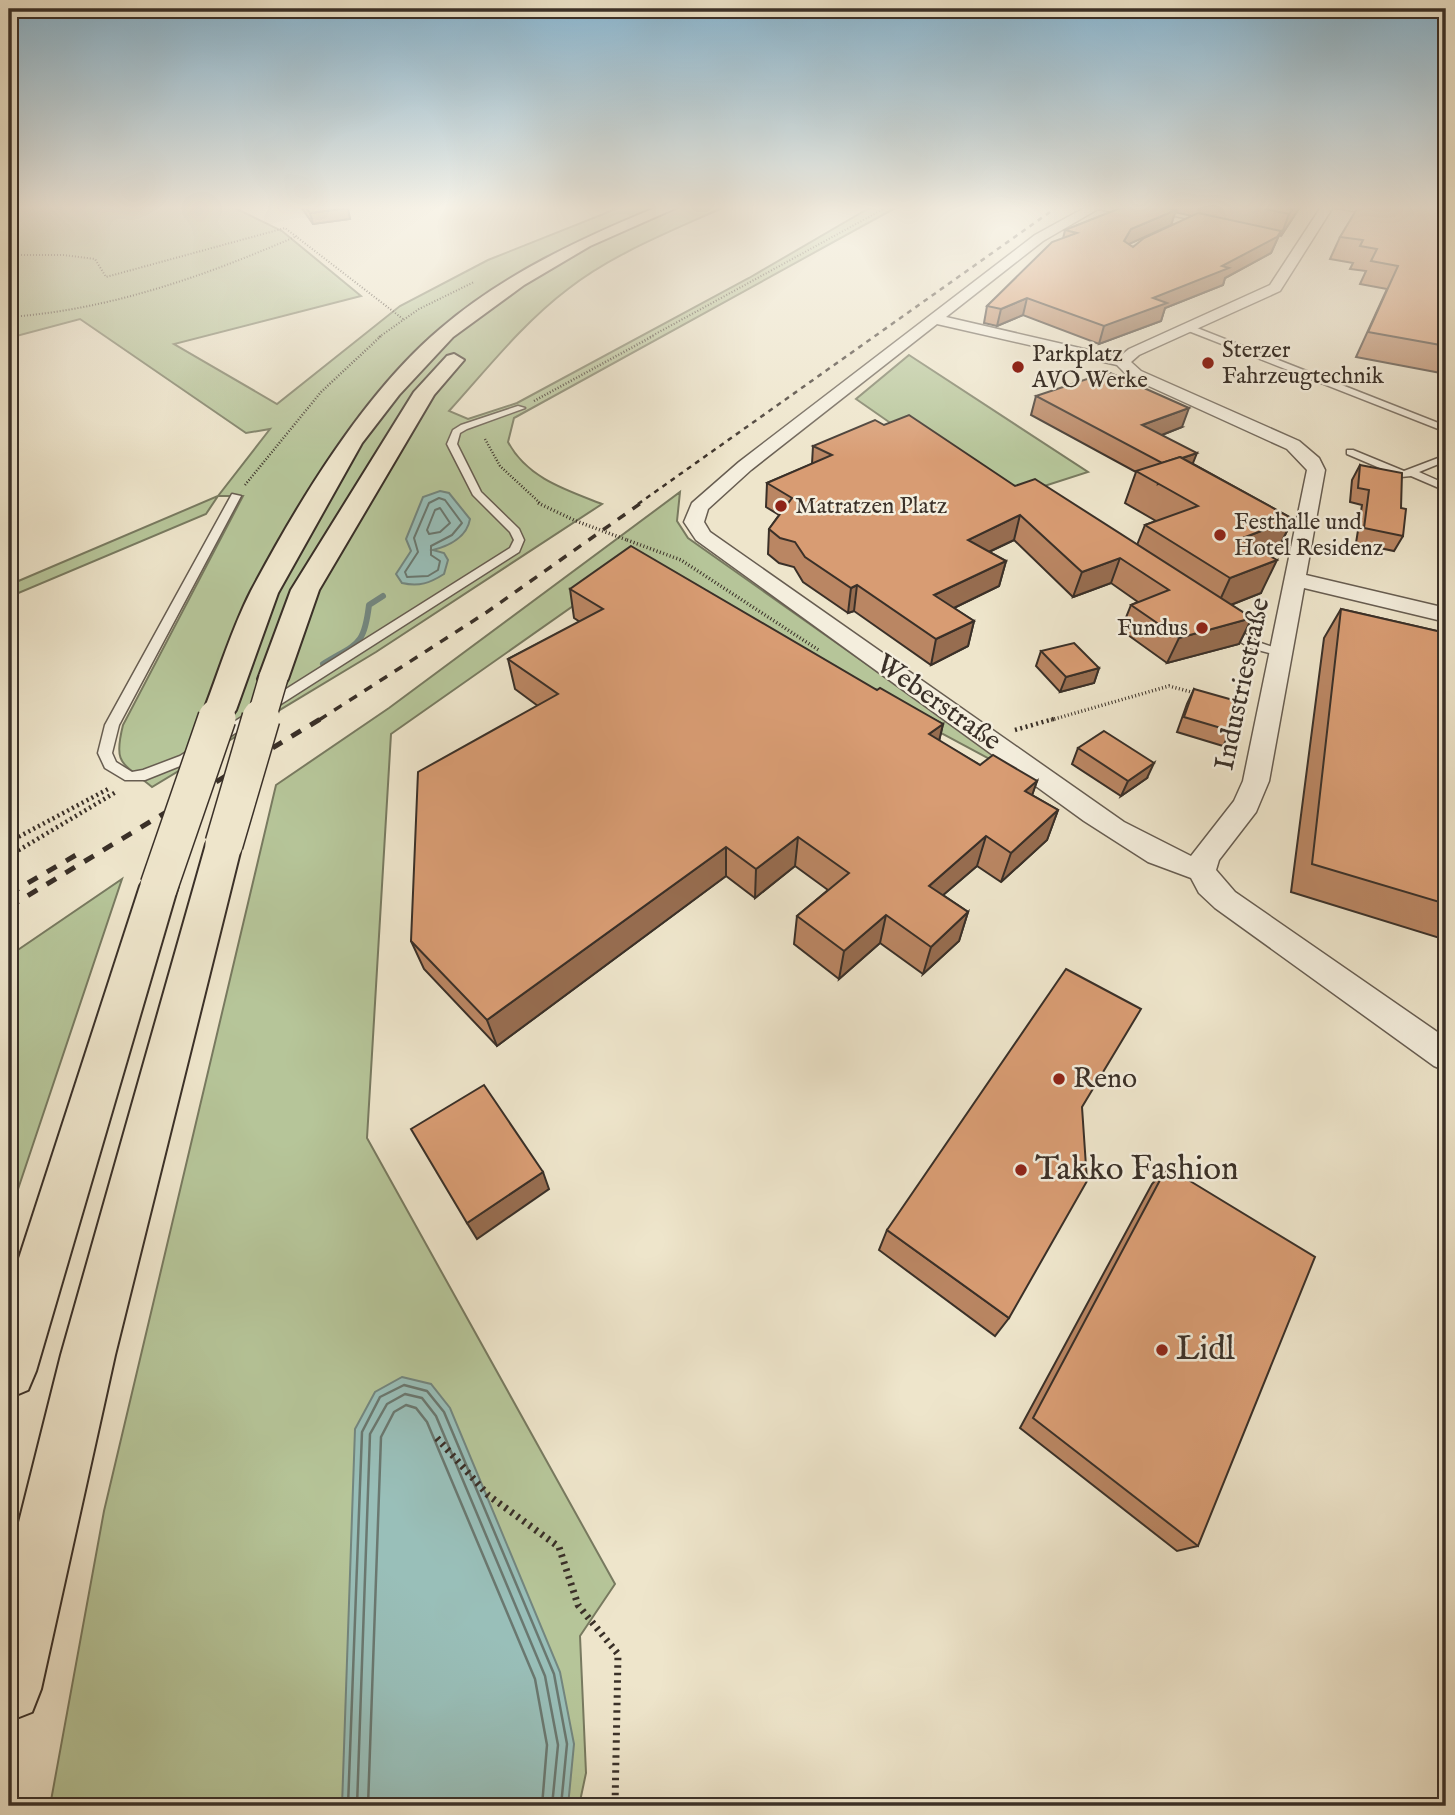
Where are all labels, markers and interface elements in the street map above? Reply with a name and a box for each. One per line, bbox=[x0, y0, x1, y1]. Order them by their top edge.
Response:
place label: Sterzer Fahrzeugtechnik bbox=[1222, 336, 1385, 391]
place label: Parkplatz AVO Werke bbox=[1031, 340, 1148, 395]
marker: Sterzer Fahrzeugtechnik bbox=[1200, 355, 1216, 371]
marker: Parkplatz AVO Werke bbox=[1010, 359, 1026, 375]
place label: Matratzen Platz bbox=[795, 492, 948, 521]
marker: Matratzen Platz bbox=[773, 498, 789, 514]
place label: Festhalle und Hotel Residenz bbox=[1234, 508, 1384, 563]
marker: Festhalle und Hotel Residenz bbox=[1212, 527, 1228, 543]
street label: Industriestraße bbox=[1208, 594, 1278, 773]
place label: Fundus bbox=[1117, 614, 1188, 643]
marker: Fundus bbox=[1194, 620, 1210, 636]
street label: Weberstraße bbox=[868, 647, 1008, 759]
place label: Reno bbox=[1073, 1062, 1137, 1097]
marker: Reno bbox=[1051, 1071, 1067, 1087]
place label: Takko Fashion bbox=[1035, 1149, 1239, 1191]
marker: Takko Fashion bbox=[1013, 1162, 1029, 1178]
place label: Lidl bbox=[1176, 1329, 1235, 1371]
marker: Lidl bbox=[1154, 1342, 1170, 1358]

